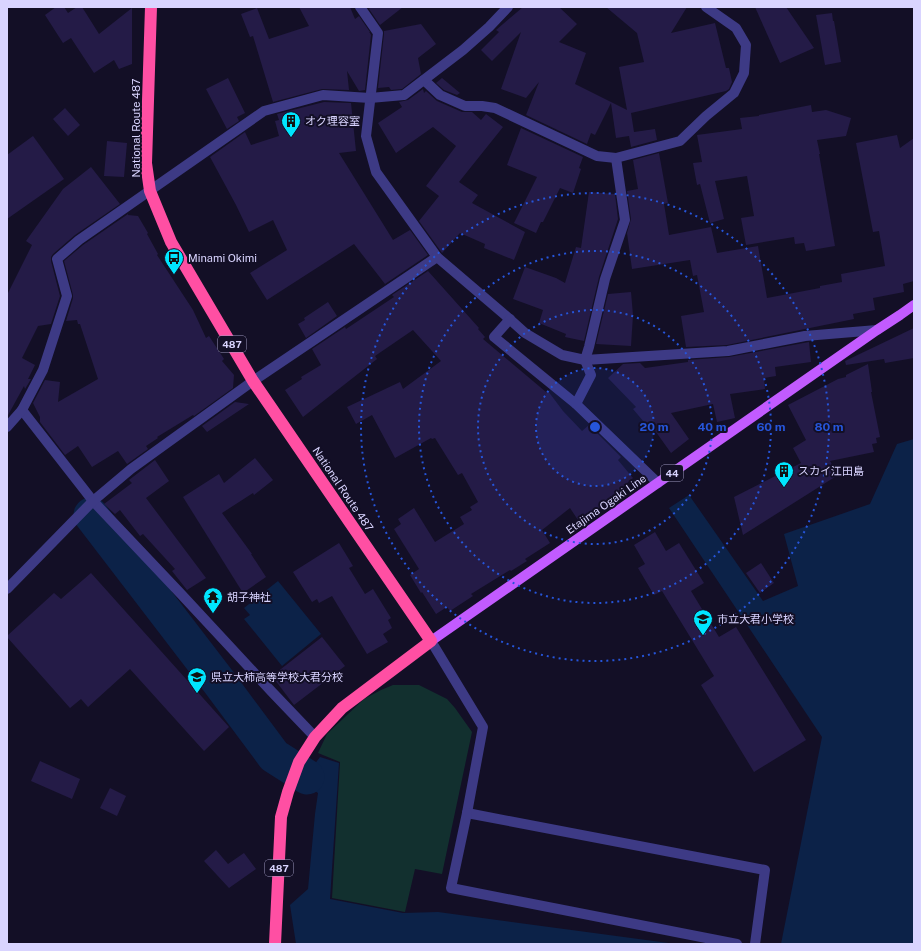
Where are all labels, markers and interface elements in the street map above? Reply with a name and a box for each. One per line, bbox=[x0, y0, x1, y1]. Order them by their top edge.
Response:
street label: National Route 487 bbox=[130, 78, 142, 178]
building icon: オク理容室 bbox=[280, 110, 302, 138]
place label: オク理容室 bbox=[305, 115, 360, 127]
bus stop icon: Minami Okimi bbox=[163, 247, 185, 275]
place label: Minami Okimi bbox=[188, 252, 257, 264]
road number: 487 bbox=[218, 336, 246, 352]
centre of rings bbox=[588, 420, 602, 434]
text: 20 m bbox=[640, 420, 669, 434]
text: 40 m bbox=[697, 420, 727, 434]
text: 60 m bbox=[756, 420, 786, 434]
text: 80 m bbox=[814, 420, 844, 434]
street label: National Route 487 bbox=[310, 445, 376, 534]
building icon: スカイ江田島 bbox=[773, 460, 795, 488]
road number: 44 bbox=[661, 465, 683, 481]
place label: スカイ江田島 bbox=[798, 465, 864, 477]
street label: Etajima Ogaki Line bbox=[564, 472, 648, 536]
temple icon: 胡子神社 bbox=[202, 586, 224, 614]
place label: 胡子神社 bbox=[227, 591, 271, 603]
school or university icon: 市立大君小学校 bbox=[692, 608, 714, 636]
place label: 市立大君小学校 bbox=[717, 613, 794, 625]
school or university icon: 県立大柿高等学校大君分校 bbox=[186, 666, 208, 694]
place label: 県立大柿高等学校大君分校 bbox=[211, 671, 343, 683]
road number: 487 bbox=[265, 860, 293, 876]

